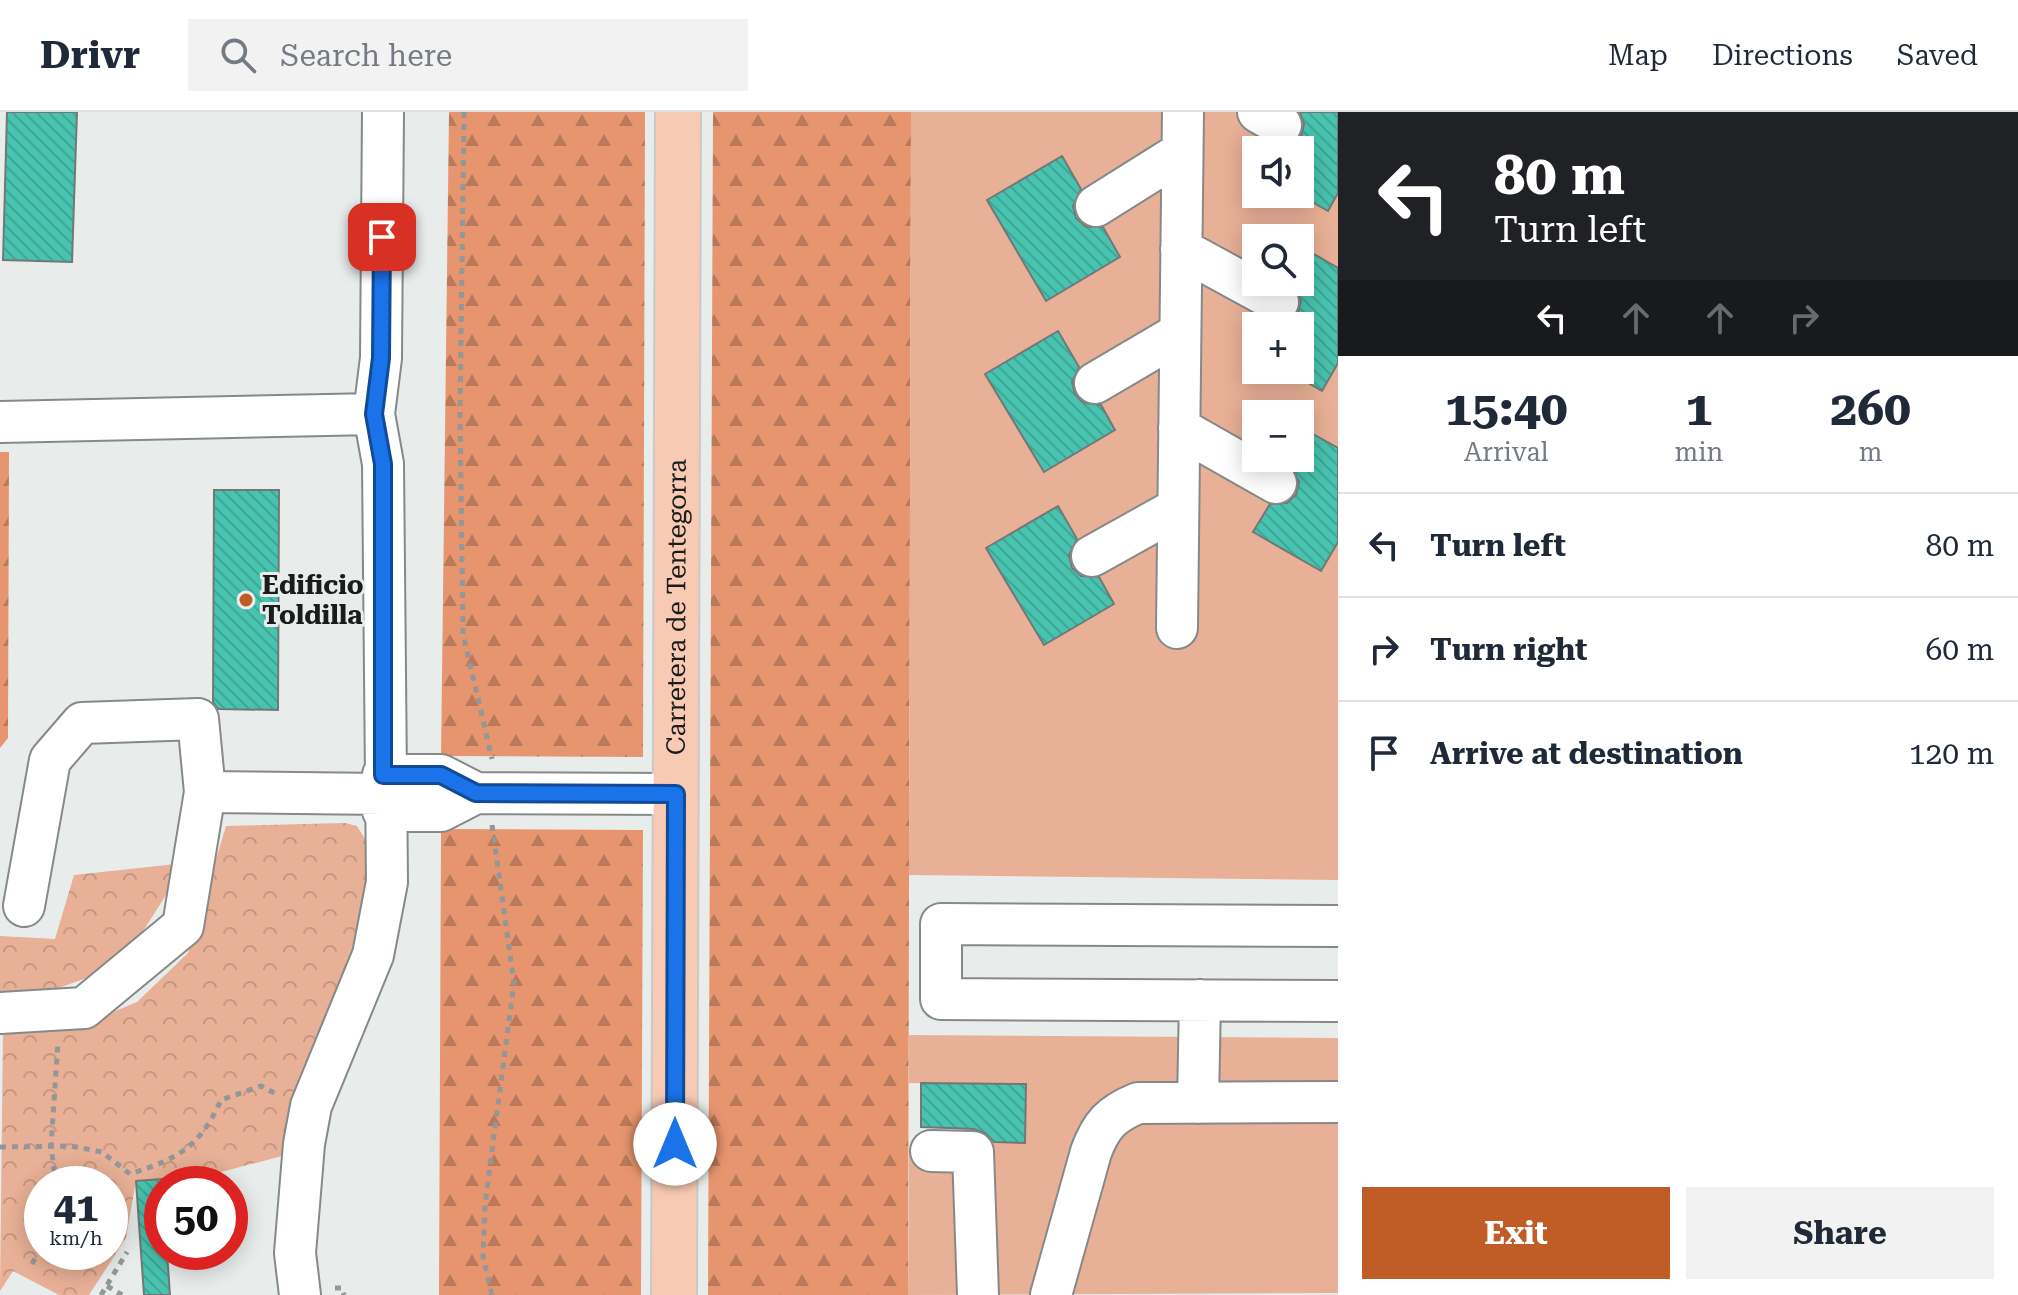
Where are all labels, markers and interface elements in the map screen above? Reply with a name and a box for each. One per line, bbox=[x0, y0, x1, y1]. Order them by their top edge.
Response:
search box bbox=[188, 19, 748, 91]
text: Drivr bbox=[40, 33, 140, 77]
icon: search bbox=[216, 33, 260, 77]
text: Search here bbox=[280, 38, 452, 73]
text: Map bbox=[1608, 39, 1668, 72]
text: Directions bbox=[1712, 39, 1853, 72]
text: Saved bbox=[1897, 39, 1978, 72]
map controls bbox=[1242, 136, 1314, 472]
button: sound bbox=[1242, 136, 1314, 208]
text: 80 m bbox=[1494, 142, 1625, 208]
icon: left bbox=[1362, 144, 1466, 248]
pin bbox=[348, 203, 416, 271]
text: Turn left bbox=[1494, 209, 1646, 251]
icon: arrive bbox=[360, 215, 404, 259]
button: search bbox=[1242, 224, 1314, 296]
icon: left bbox=[1530, 296, 1574, 340]
icon: ahead bbox=[1614, 296, 1658, 340]
icon: ahead bbox=[1698, 296, 1742, 340]
icon: right bbox=[1782, 296, 1826, 340]
button: + bbox=[1242, 312, 1314, 384]
text: 15:40 bbox=[1445, 381, 1568, 437]
text: 1 bbox=[1685, 381, 1712, 437]
text: 260 bbox=[1830, 381, 1911, 437]
button: − bbox=[1242, 400, 1314, 472]
text: Arrival bbox=[1464, 437, 1549, 467]
text: min bbox=[1675, 437, 1723, 467]
text: m bbox=[1859, 437, 1883, 467]
street label: Carretera de Tentegorra bbox=[661, 459, 692, 755]
icon: left bbox=[1362, 523, 1406, 567]
text: Turn left bbox=[1430, 528, 1566, 563]
text: 80 m bbox=[1925, 528, 1994, 563]
place label: Edificio Toldilla bbox=[262, 570, 364, 630]
marker: Edificio Toldilla bbox=[237, 591, 255, 609]
icon: right bbox=[1362, 627, 1406, 671]
text: Turn right bbox=[1430, 632, 1587, 667]
text: 60 m bbox=[1925, 632, 1994, 667]
icon: arrive bbox=[1362, 731, 1406, 775]
text: Arrive at destination bbox=[1430, 736, 1743, 771]
text: 120 m bbox=[1909, 736, 1994, 771]
position arrow bbox=[633, 1102, 717, 1186]
speed limit sign: 50 bbox=[144, 1166, 248, 1270]
text: 41 bbox=[54, 1184, 98, 1231]
button: Exit bbox=[1362, 1187, 1670, 1279]
button: Share bbox=[1686, 1187, 1994, 1279]
text: km/h bbox=[49, 1226, 103, 1250]

